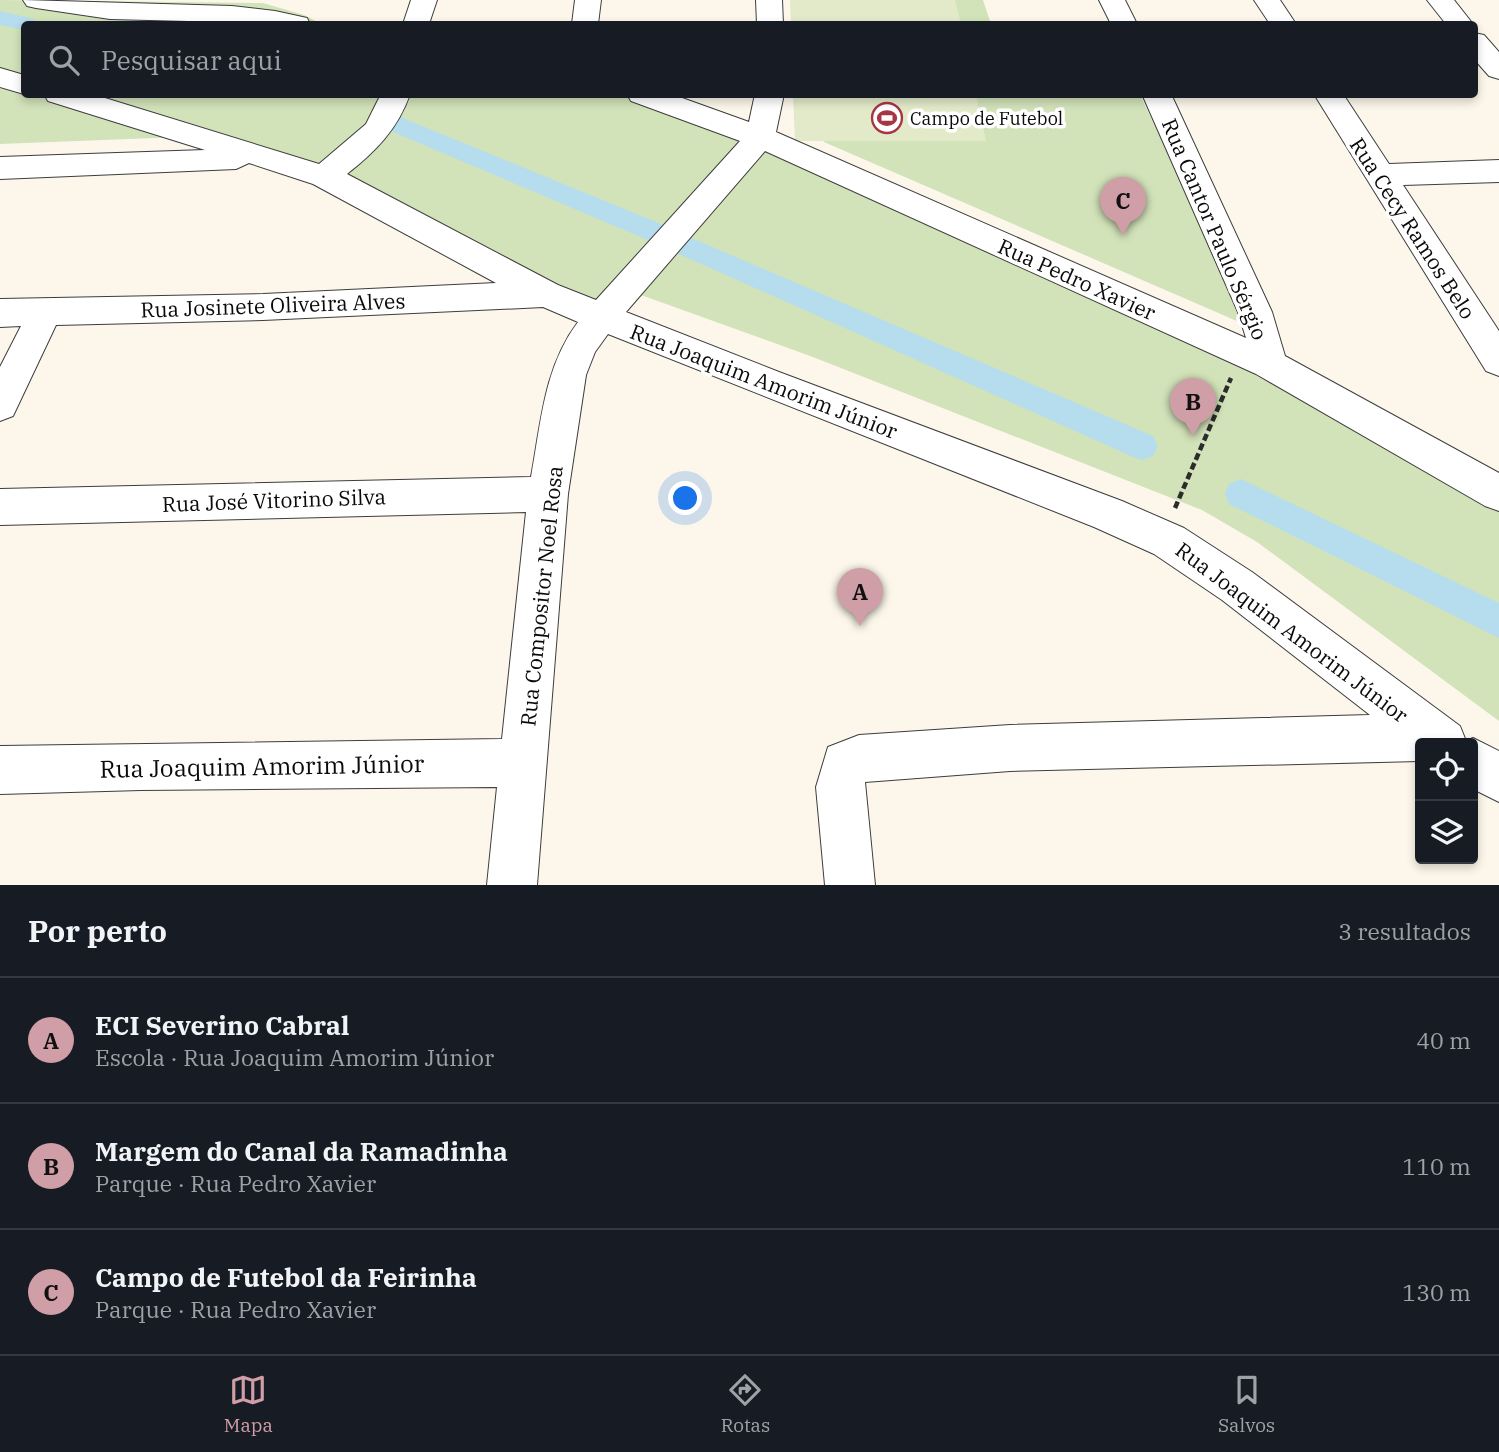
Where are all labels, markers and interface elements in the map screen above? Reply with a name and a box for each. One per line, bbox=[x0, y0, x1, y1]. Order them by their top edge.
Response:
search box bbox=[21, 21, 1478, 98]
icon: search bbox=[45, 41, 83, 79]
text: Pesquisar aqui bbox=[101, 43, 282, 77]
sports icon: Campo de Futebol bbox=[870, 101, 904, 135]
place label: Campo de Futebol bbox=[910, 107, 1063, 130]
street label: Rua Cantor Paulo Sérgio bbox=[1156, 114, 1274, 344]
street label: Rua Cecy Ramos Belo bbox=[1344, 132, 1482, 324]
pin: C bbox=[1100, 177, 1146, 235]
street label: Rua Pedro Xavier bbox=[994, 232, 1161, 327]
street label: Rua Josinete Oliveira Alves bbox=[140, 286, 406, 324]
street label: Rua Joaquim Amorim Júnior bbox=[626, 317, 902, 445]
pin: B bbox=[1170, 378, 1216, 436]
street label: Rua Compositor Noel Rosa bbox=[513, 464, 569, 728]
your location bbox=[668, 481, 702, 515]
street label: Rua José Vitorino Silva bbox=[162, 482, 386, 518]
street label: Rua Joaquim Amorim Júnior bbox=[1170, 535, 1414, 729]
pin: A bbox=[837, 568, 883, 626]
map controls bbox=[1415, 738, 1478, 864]
button: locate bbox=[1415, 738, 1478, 801]
street label: Rua Joaquim Amorim Júnior bbox=[99, 747, 425, 785]
button: layers bbox=[1415, 801, 1478, 864]
text: Por perto bbox=[28, 911, 167, 950]
text: 3 resultados bbox=[1338, 916, 1471, 946]
text: ECI Severino Cabral bbox=[95, 1008, 349, 1042]
text: A bbox=[43, 1025, 59, 1055]
text: 40 m bbox=[1416, 1025, 1471, 1055]
text: Escola · Rua Joaquim Amorim Júnior bbox=[95, 1042, 494, 1072]
text: Margem do Canal da Ramadinha bbox=[95, 1134, 508, 1168]
text: B bbox=[43, 1151, 59, 1181]
text: 110 m bbox=[1402, 1151, 1471, 1181]
text: Parque · Rua Pedro Xavier bbox=[95, 1168, 376, 1198]
text: Campo de Futebol da Feirinha bbox=[95, 1260, 477, 1294]
text: C bbox=[43, 1277, 59, 1307]
text: 130 m bbox=[1402, 1277, 1471, 1307]
text: Parque · Rua Pedro Xavier bbox=[95, 1294, 376, 1324]
tab: Mapa bbox=[224, 1371, 273, 1437]
tab: Rotas bbox=[721, 1371, 770, 1437]
tab: Salvos bbox=[1218, 1371, 1275, 1437]

